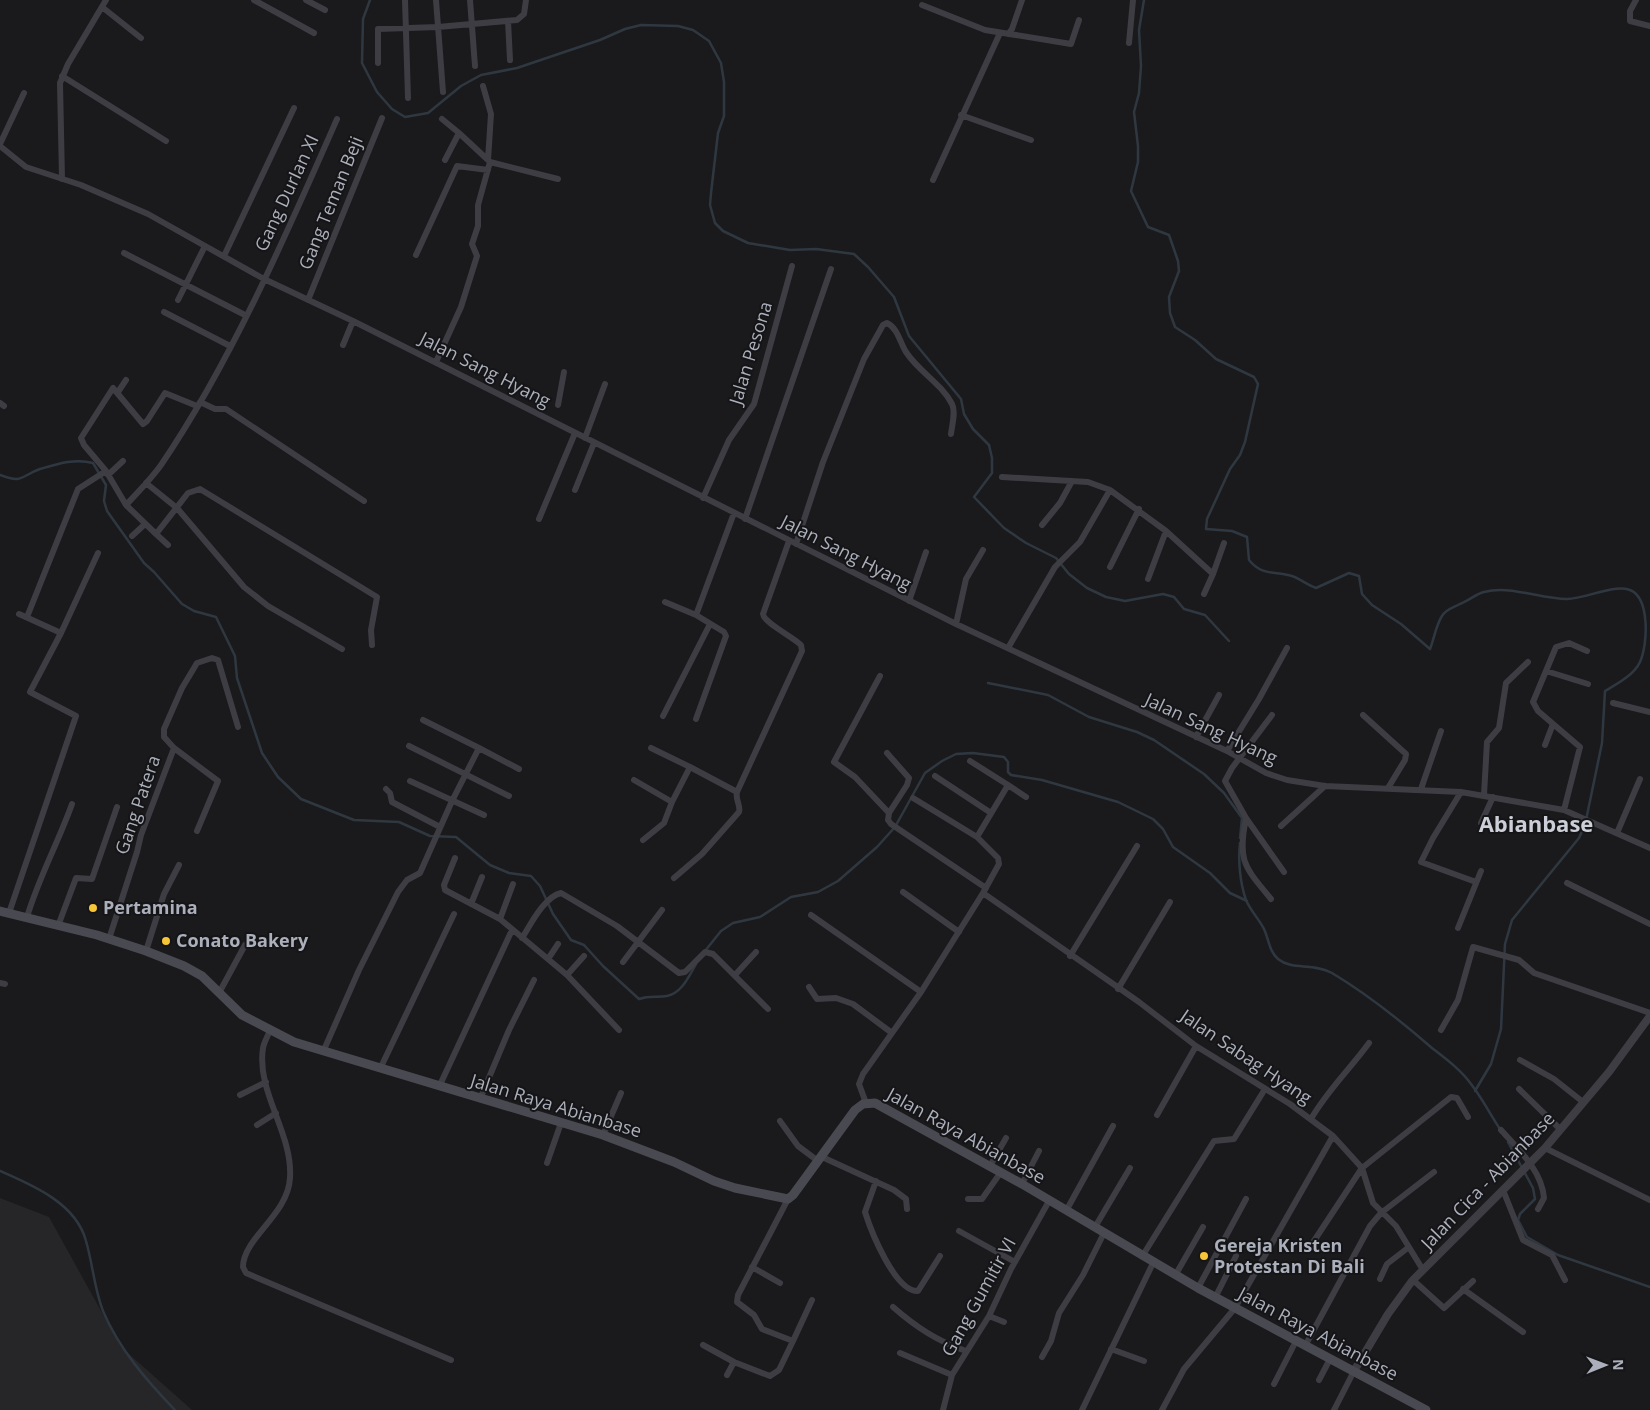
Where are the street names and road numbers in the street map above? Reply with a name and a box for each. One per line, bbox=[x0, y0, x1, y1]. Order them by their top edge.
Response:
street label: Gang DurIan XI bbox=[249, 130, 324, 255]
street label: Gang Teman Beji bbox=[292, 132, 368, 273]
street label: Jalan Pesona bbox=[722, 298, 777, 409]
street label: Jalan Sang Hyang bbox=[414, 325, 555, 412]
street label: Jalan Sang Hyang bbox=[775, 508, 916, 595]
street label: Jalan Sang Hyang bbox=[1139, 686, 1282, 769]
street label: Gang Patera bbox=[109, 752, 165, 857]
street label: Jalan Sabag Hyang bbox=[1175, 1002, 1317, 1109]
street label: Jalan Raya Abianbase bbox=[466, 1067, 645, 1142]
street label: Jalan Raya Abianbase bbox=[881, 1081, 1050, 1189]
street label: Jalan Cica - Abianbase bbox=[1414, 1106, 1559, 1256]
street label: Gang Gumitir VI bbox=[935, 1233, 1021, 1360]
street label: Jalan Raya Abianbase bbox=[1233, 1280, 1403, 1385]

